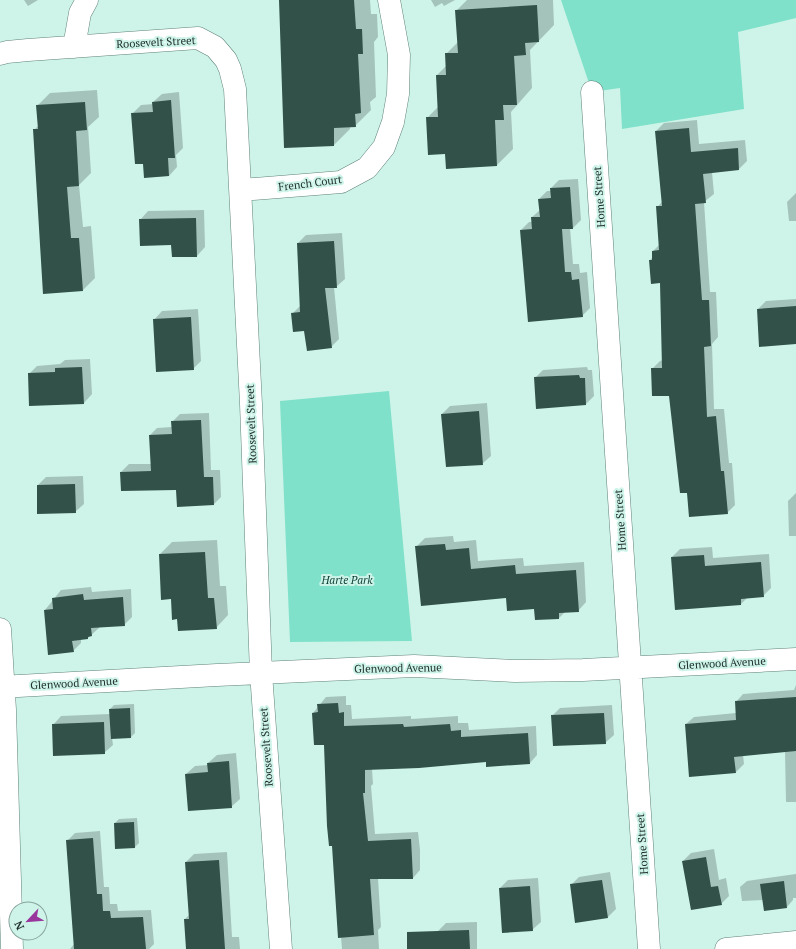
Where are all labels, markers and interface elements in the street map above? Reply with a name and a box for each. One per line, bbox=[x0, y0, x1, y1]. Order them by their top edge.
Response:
street label: Roosevelt Street bbox=[116, 33, 196, 51]
street label: Home Street bbox=[590, 166, 608, 228]
street label: French Court bbox=[277, 172, 343, 194]
street label: Roosevelt Street bbox=[243, 384, 259, 464]
street label: Home Street bbox=[611, 489, 629, 551]
park label: Harte Park bbox=[320, 573, 373, 587]
street label: Glenwood Avenue bbox=[678, 654, 767, 672]
street label: Glenwood Avenue bbox=[354, 660, 442, 676]
street label: Glenwood Avenue bbox=[30, 674, 119, 692]
street label: Roosevelt Street bbox=[256, 707, 276, 787]
street label: Home Street bbox=[633, 813, 651, 875]
north arrow bbox=[8, 901, 48, 941]
text: N bbox=[11, 918, 27, 932]

